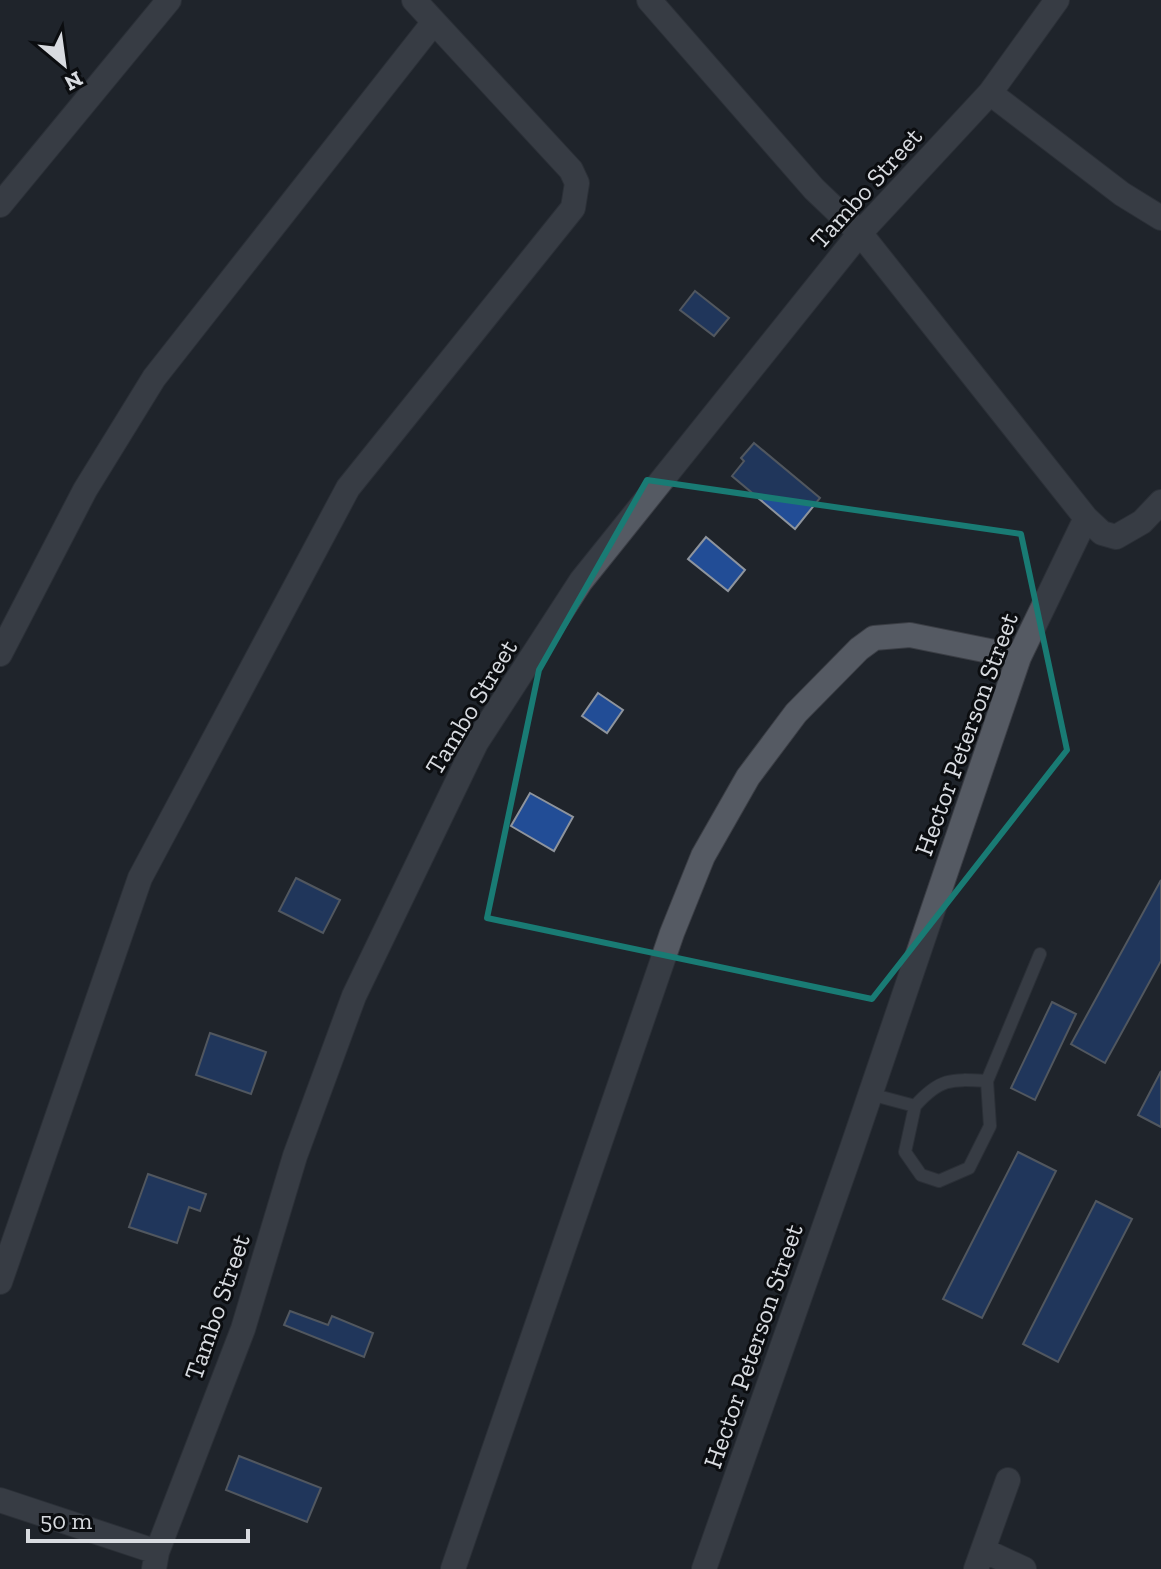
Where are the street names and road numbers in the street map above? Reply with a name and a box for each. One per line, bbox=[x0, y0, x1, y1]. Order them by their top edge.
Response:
street label: Tambo Street bbox=[803, 121, 929, 255]
street label: Hector Peterson Street bbox=[907, 608, 1025, 860]
street label: Tambo Street bbox=[418, 633, 524, 780]
street label: Hector Peterson Street bbox=[696, 1219, 810, 1472]
street label: Tambo Street bbox=[177, 1230, 257, 1384]

